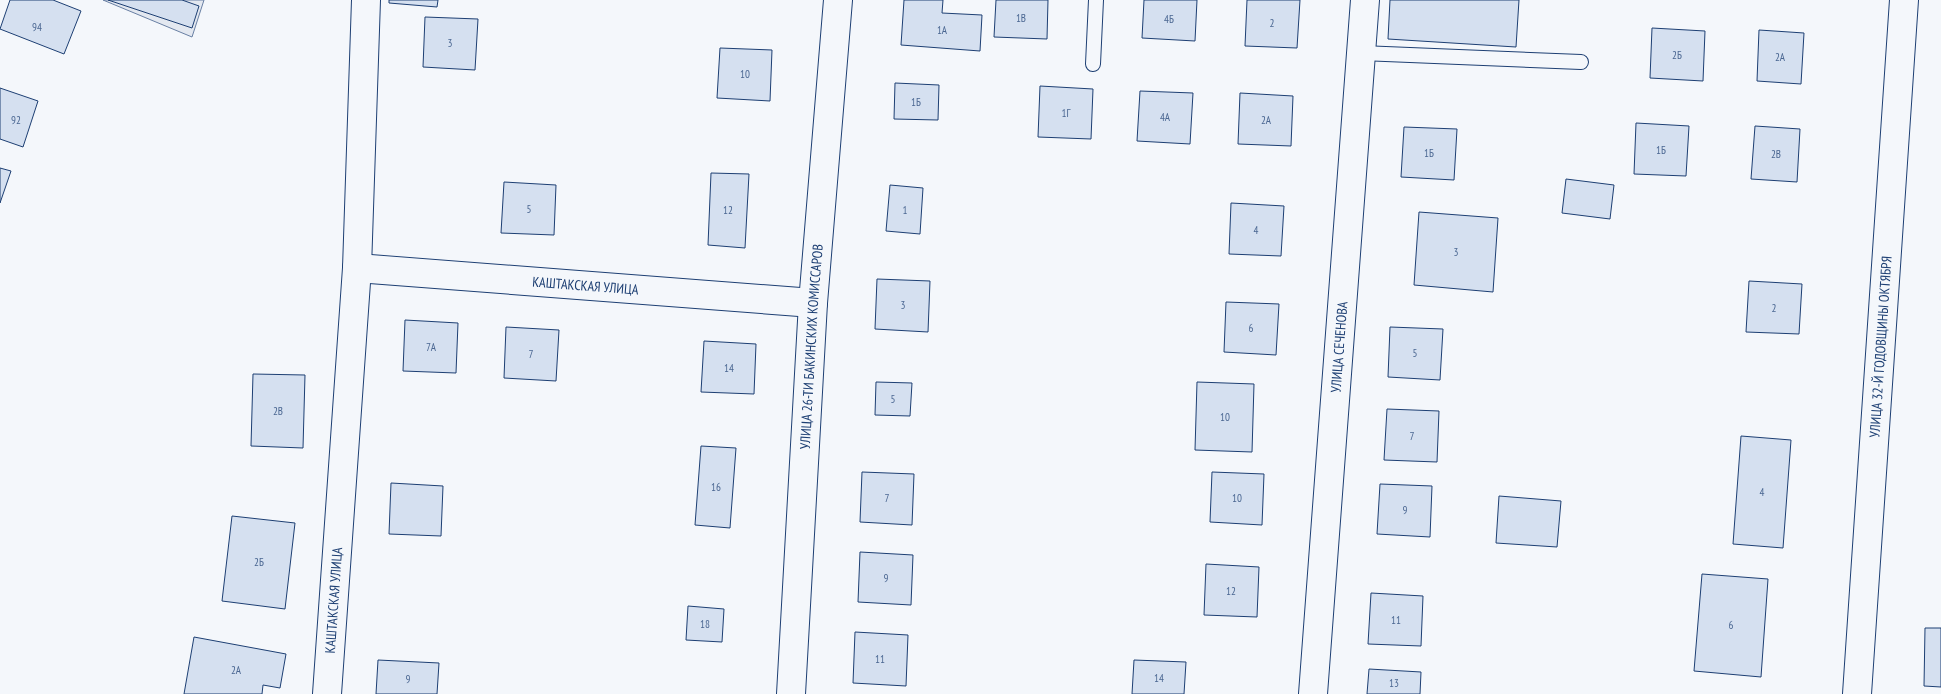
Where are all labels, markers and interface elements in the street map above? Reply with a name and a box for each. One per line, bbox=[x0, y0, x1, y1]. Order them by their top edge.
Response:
house number: 1В bbox=[1016, 11, 1026, 25]
house number: 4Б bbox=[1164, 12, 1174, 26]
house number: 2 bbox=[1270, 16, 1275, 30]
house number: 94 bbox=[32, 20, 42, 34]
house number: 1А bbox=[937, 23, 948, 37]
house number: 3 bbox=[448, 36, 453, 50]
house number: 2Б bbox=[1672, 48, 1682, 62]
house number: 2А bbox=[1775, 50, 1786, 64]
house number: 10 bbox=[740, 67, 750, 81]
house number: 1Б bbox=[911, 95, 921, 109]
house number: 1Г bbox=[1062, 106, 1072, 120]
house number: 4А bbox=[1160, 110, 1171, 124]
house number: 92 bbox=[11, 113, 21, 127]
house number: 2А bbox=[1261, 113, 1272, 127]
house number: 1Б bbox=[1656, 143, 1666, 157]
house number: 1Б bbox=[1424, 146, 1434, 160]
house number: 2В bbox=[1771, 147, 1781, 161]
house number: 5 bbox=[527, 202, 532, 216]
house number: 12 bbox=[723, 203, 733, 217]
house number: 1 bbox=[903, 203, 908, 217]
house number: 4 bbox=[1254, 223, 1259, 237]
street label: УЛИЦА 26-ТИ БАКИНСКИХ КОМИССАРОВ bbox=[796, 243, 827, 450]
house number: 3 bbox=[1454, 245, 1459, 259]
street label: УЛИЦА 32-Й ГОДОВЩИНЫ ОКТЯБРЯ bbox=[1865, 255, 1896, 438]
street label: КАШТАКСКАЯ УЛИЦА bbox=[532, 272, 639, 299]
house number: 3 bbox=[901, 298, 906, 312]
street label: УЛИЦА СЕЧЕНОВА bbox=[1327, 300, 1351, 393]
house number: 2 bbox=[1772, 301, 1777, 315]
house number: 6 bbox=[1249, 321, 1254, 335]
house number: 7А bbox=[426, 340, 437, 354]
house number: 5 bbox=[1413, 346, 1418, 360]
house number: 7 bbox=[529, 347, 534, 361]
house number: 14 bbox=[724, 361, 734, 375]
house number: 5 bbox=[891, 392, 896, 406]
house number: 2В bbox=[273, 404, 283, 418]
house number: 10 bbox=[1220, 410, 1230, 424]
house number: 7 bbox=[1410, 429, 1415, 443]
house number: 16 bbox=[711, 480, 721, 494]
house number: 4 bbox=[1760, 485, 1765, 499]
house number: 7 bbox=[885, 491, 890, 505]
house number: 10 bbox=[1232, 491, 1242, 505]
house number: 9 bbox=[1403, 503, 1408, 517]
street label: КАШТАКСКАЯ УЛИЦА bbox=[321, 546, 346, 654]
house number: 2Б bbox=[254, 555, 264, 569]
house number: 9 bbox=[884, 571, 889, 585]
house number: 12 bbox=[1226, 584, 1236, 598]
house number: 11 bbox=[1391, 613, 1401, 627]
house number: 18 bbox=[700, 617, 710, 631]
house number: 6 bbox=[1729, 618, 1734, 632]
house number: 11 bbox=[875, 652, 885, 666]
house number: 2А bbox=[231, 663, 242, 677]
house number: 14 bbox=[1154, 671, 1164, 685]
house number: 9 bbox=[406, 672, 411, 686]
house number: 13 bbox=[1389, 676, 1399, 690]

